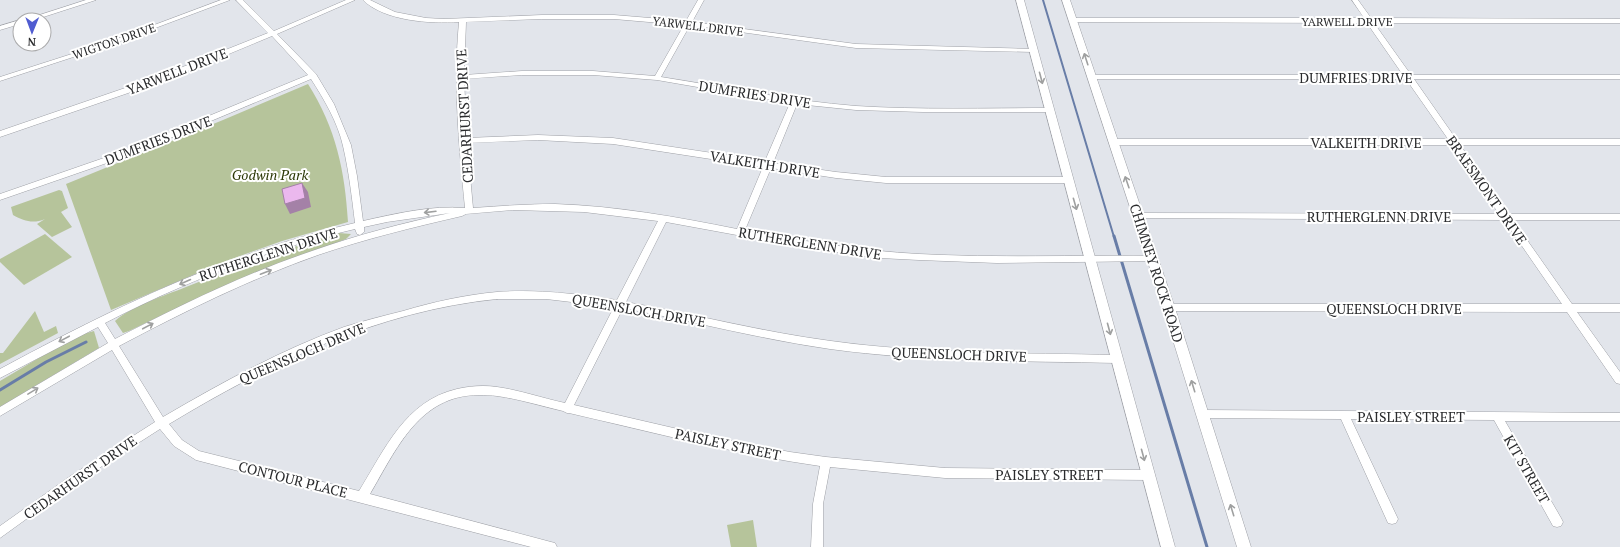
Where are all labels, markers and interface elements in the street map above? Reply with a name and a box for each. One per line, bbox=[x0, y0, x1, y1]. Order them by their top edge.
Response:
north arrow bbox=[12, 12, 52, 52]
street label: YARWELL DRIVE bbox=[652, 13, 744, 39]
street label: YARWELL DRIVE bbox=[1301, 14, 1393, 29]
street label: WIGTON DRIVE bbox=[70, 20, 158, 62]
text: N bbox=[27, 35, 36, 49]
street label: YARWELL DRIVE bbox=[124, 43, 230, 99]
street label: CEDARHURST DRIVE bbox=[451, 48, 477, 184]
one-way arrow bbox=[1082, 53, 1089, 66]
street label: DUMFRIES DRIVE bbox=[1299, 68, 1413, 87]
one-way arrow bbox=[1038, 71, 1045, 84]
street label: DUMFRIES DRIVE bbox=[697, 76, 813, 112]
street label: DUMFRIES DRIVE bbox=[102, 111, 214, 169]
street label: BRAESMONT DRIVE bbox=[1442, 132, 1532, 248]
street label: VALKEITH DRIVE bbox=[1310, 133, 1422, 152]
street label: VALKEITH DRIVE bbox=[709, 146, 821, 182]
park label: Godwin Park bbox=[232, 165, 308, 184]
one-way arrow bbox=[1123, 176, 1130, 189]
one-way arrow bbox=[1072, 197, 1079, 210]
street label: CHIMNEY ROCK ROAD bbox=[1126, 201, 1188, 345]
street label: RUTHERGLENN DRIVE bbox=[1307, 207, 1451, 226]
one-way arrow bbox=[424, 208, 437, 216]
street label: RUTHERGLENN DRIVE bbox=[737, 222, 883, 264]
street label: RUTHERGLENN DRIVE bbox=[196, 223, 340, 285]
one-way arrow bbox=[260, 267, 272, 275]
one-way arrow bbox=[179, 279, 191, 286]
street label: QUEENSLOCH DRIVE bbox=[571, 289, 707, 331]
street label: QUEENSLOCH DRIVE bbox=[1326, 299, 1462, 318]
street label: QUEENSLOCH DRIVE bbox=[236, 318, 368, 388]
one-way arrow bbox=[142, 322, 154, 329]
one-way arrow bbox=[1106, 322, 1113, 335]
one-way arrow bbox=[59, 336, 71, 343]
street label: QUEENSLOCH DRIVE bbox=[891, 342, 1027, 366]
one-way arrow bbox=[1189, 379, 1196, 392]
one-way arrow bbox=[27, 387, 39, 395]
street label: PAISLEY STREET bbox=[1357, 407, 1465, 426]
street label: PAISLEY STREET bbox=[673, 424, 783, 465]
street label: CEDARHURST DRIVE bbox=[20, 431, 140, 523]
street label: KIT STREET bbox=[1500, 431, 1554, 507]
one-way arrow bbox=[1140, 448, 1147, 461]
street label: CONTOUR PLACE bbox=[237, 456, 349, 502]
street label: PAISLEY STREET bbox=[995, 465, 1103, 484]
one-way arrow bbox=[1228, 503, 1235, 516]

